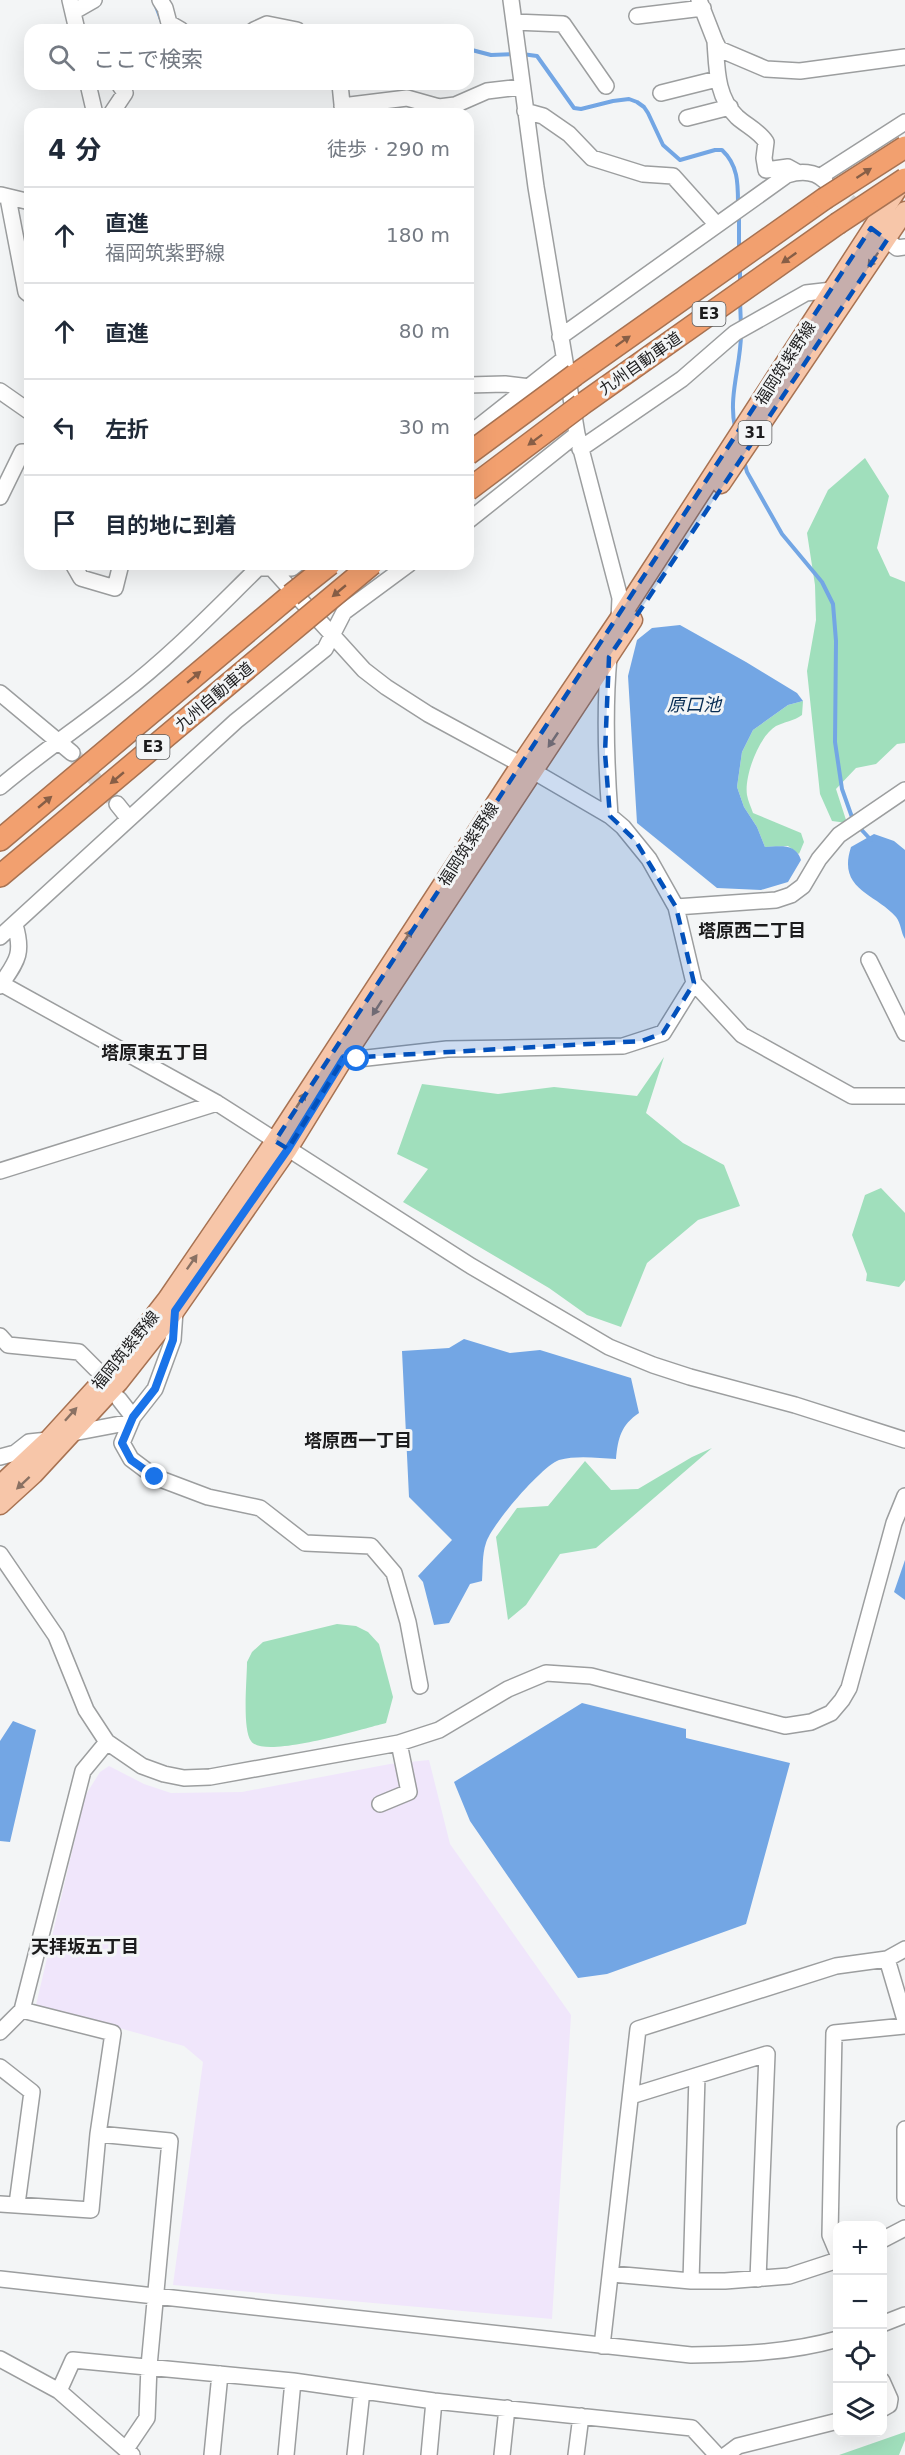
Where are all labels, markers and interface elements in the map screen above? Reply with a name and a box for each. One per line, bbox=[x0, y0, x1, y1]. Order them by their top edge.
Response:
search box bbox=[24, 24, 474, 90]
icon: search bbox=[45, 41, 78, 74]
text: ここで検索 bbox=[93, 47, 203, 72]
text: 4 分 bbox=[48, 135, 101, 165]
text: 徒歩 · 290 m bbox=[327, 137, 450, 161]
one-way arrow bbox=[856, 167, 872, 179]
text: 直進 bbox=[105, 211, 149, 236]
icon: ahead bbox=[48, 219, 81, 252]
text: 180 m bbox=[386, 223, 450, 247]
text: 福岡筑紫野線 bbox=[105, 241, 225, 265]
one-way arrow bbox=[782, 252, 798, 264]
one-way arrow bbox=[867, 252, 879, 268]
road number: E3 bbox=[692, 302, 726, 326]
icon: ahead bbox=[48, 315, 81, 348]
street label: 福岡筑紫野線 bbox=[751, 318, 820, 409]
text: 80 m bbox=[399, 319, 450, 343]
text: 直進 bbox=[105, 321, 149, 346]
street label: 九州自動車道 bbox=[596, 328, 685, 399]
one-way arrow bbox=[615, 336, 631, 347]
icon: left bbox=[48, 411, 81, 444]
text: 30 m bbox=[399, 415, 450, 439]
text: 左折 bbox=[105, 417, 149, 442]
road number: 31 bbox=[738, 421, 771, 445]
one-way arrow bbox=[527, 434, 542, 446]
icon: arrive bbox=[48, 507, 81, 540]
text: 目的地に到着 bbox=[105, 513, 237, 538]
one-way arrow bbox=[331, 585, 347, 598]
street label: 九州自動車道 bbox=[171, 658, 257, 735]
one-way arrow bbox=[186, 670, 202, 683]
water label: 原口池 bbox=[667, 694, 723, 715]
one-way arrow bbox=[548, 732, 559, 748]
road number: E3 bbox=[136, 735, 170, 759]
one-way arrow bbox=[109, 771, 125, 784]
one-way arrow bbox=[37, 796, 52, 809]
street label: 福岡筑紫野線 bbox=[434, 799, 503, 890]
district label: 塔原西二丁目 bbox=[698, 920, 806, 941]
one-way arrow bbox=[402, 929, 413, 945]
one-way arrow bbox=[371, 1000, 383, 1016]
district label: 塔原東五丁目 bbox=[101, 1042, 209, 1063]
route start bbox=[343, 1045, 369, 1071]
one-way arrow bbox=[296, 1092, 307, 1108]
one-way arrow bbox=[186, 1254, 197, 1270]
street label: 福岡筑紫野線 bbox=[88, 1307, 163, 1394]
one-way arrow bbox=[64, 1407, 78, 1422]
district label: 塔原西一丁目 bbox=[304, 1430, 412, 1451]
route end bbox=[141, 1463, 167, 1489]
one-way arrow bbox=[16, 1476, 30, 1490]
district label: 天拝坂五丁目 bbox=[31, 1936, 139, 1957]
map controls bbox=[833, 2221, 887, 2437]
button: + bbox=[833, 2221, 887, 2275]
button: − bbox=[833, 2275, 887, 2329]
button: locate bbox=[833, 2329, 887, 2383]
button: layers bbox=[833, 2383, 887, 2437]

